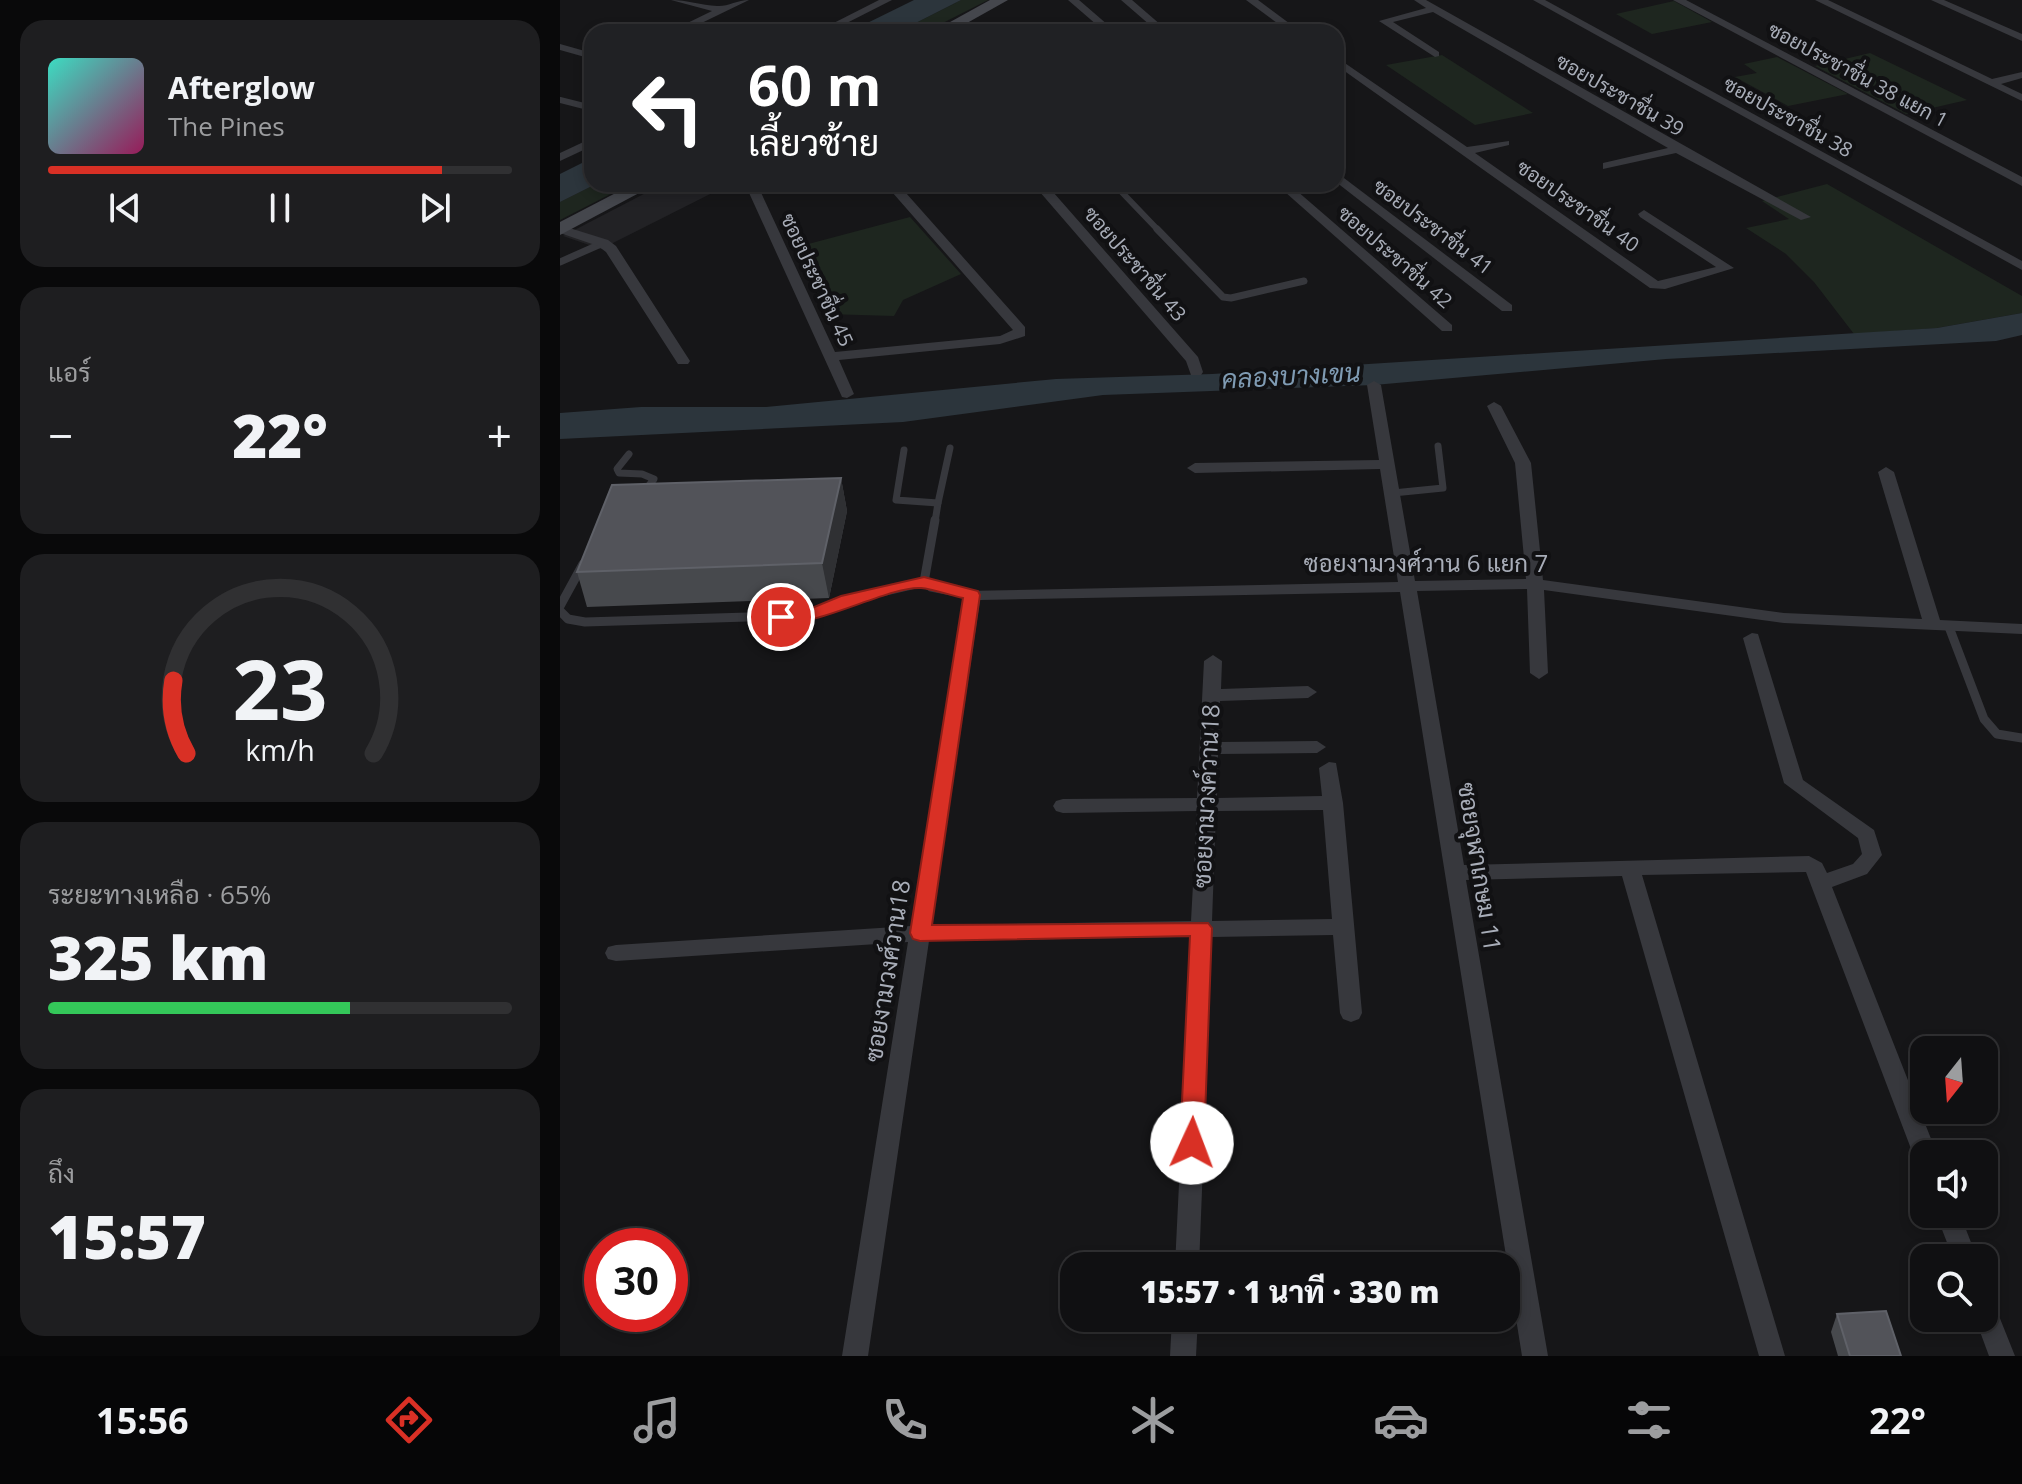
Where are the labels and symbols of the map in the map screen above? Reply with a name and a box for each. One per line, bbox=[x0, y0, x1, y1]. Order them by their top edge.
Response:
street label: ซอยประชาชื่น 38 แยก 1 bbox=[1764, 17, 1952, 133]
street label: ซอยประชาชื่น 39 bbox=[1551, 44, 1691, 142]
street label: ซอยประชาชื่น 38 bbox=[1719, 72, 1857, 162]
street label: ซอยประชาชื่น 40 bbox=[1512, 151, 1647, 258]
street label: ซอยประชาชื่น 41 bbox=[1368, 170, 1501, 281]
street label: ซอยประชาชื่น 42 bbox=[1332, 197, 1460, 314]
street label: ซอยประชาชื่น 43 bbox=[1078, 199, 1195, 327]
street label: ซอยประชาชื่น 45 bbox=[775, 208, 863, 351]
water label: คลองบางเขน bbox=[1221, 353, 1362, 397]
street label: ซอยงามวงศ์วาน 6 แยก 7 bbox=[1304, 546, 1548, 579]
pin bbox=[747, 583, 815, 651]
street label: ซอยงามวงค์วาน18 bbox=[1184, 703, 1227, 889]
street label: ซอยจุฬาเกษม 11 bbox=[1450, 780, 1510, 954]
street label: ซอยงามวงศ์วาน18 bbox=[856, 877, 917, 1064]
north arrow bbox=[1910, 1036, 1998, 1124]
position arrow bbox=[1150, 1101, 1234, 1185]
speed limit sign: 30 bbox=[584, 1228, 688, 1332]

